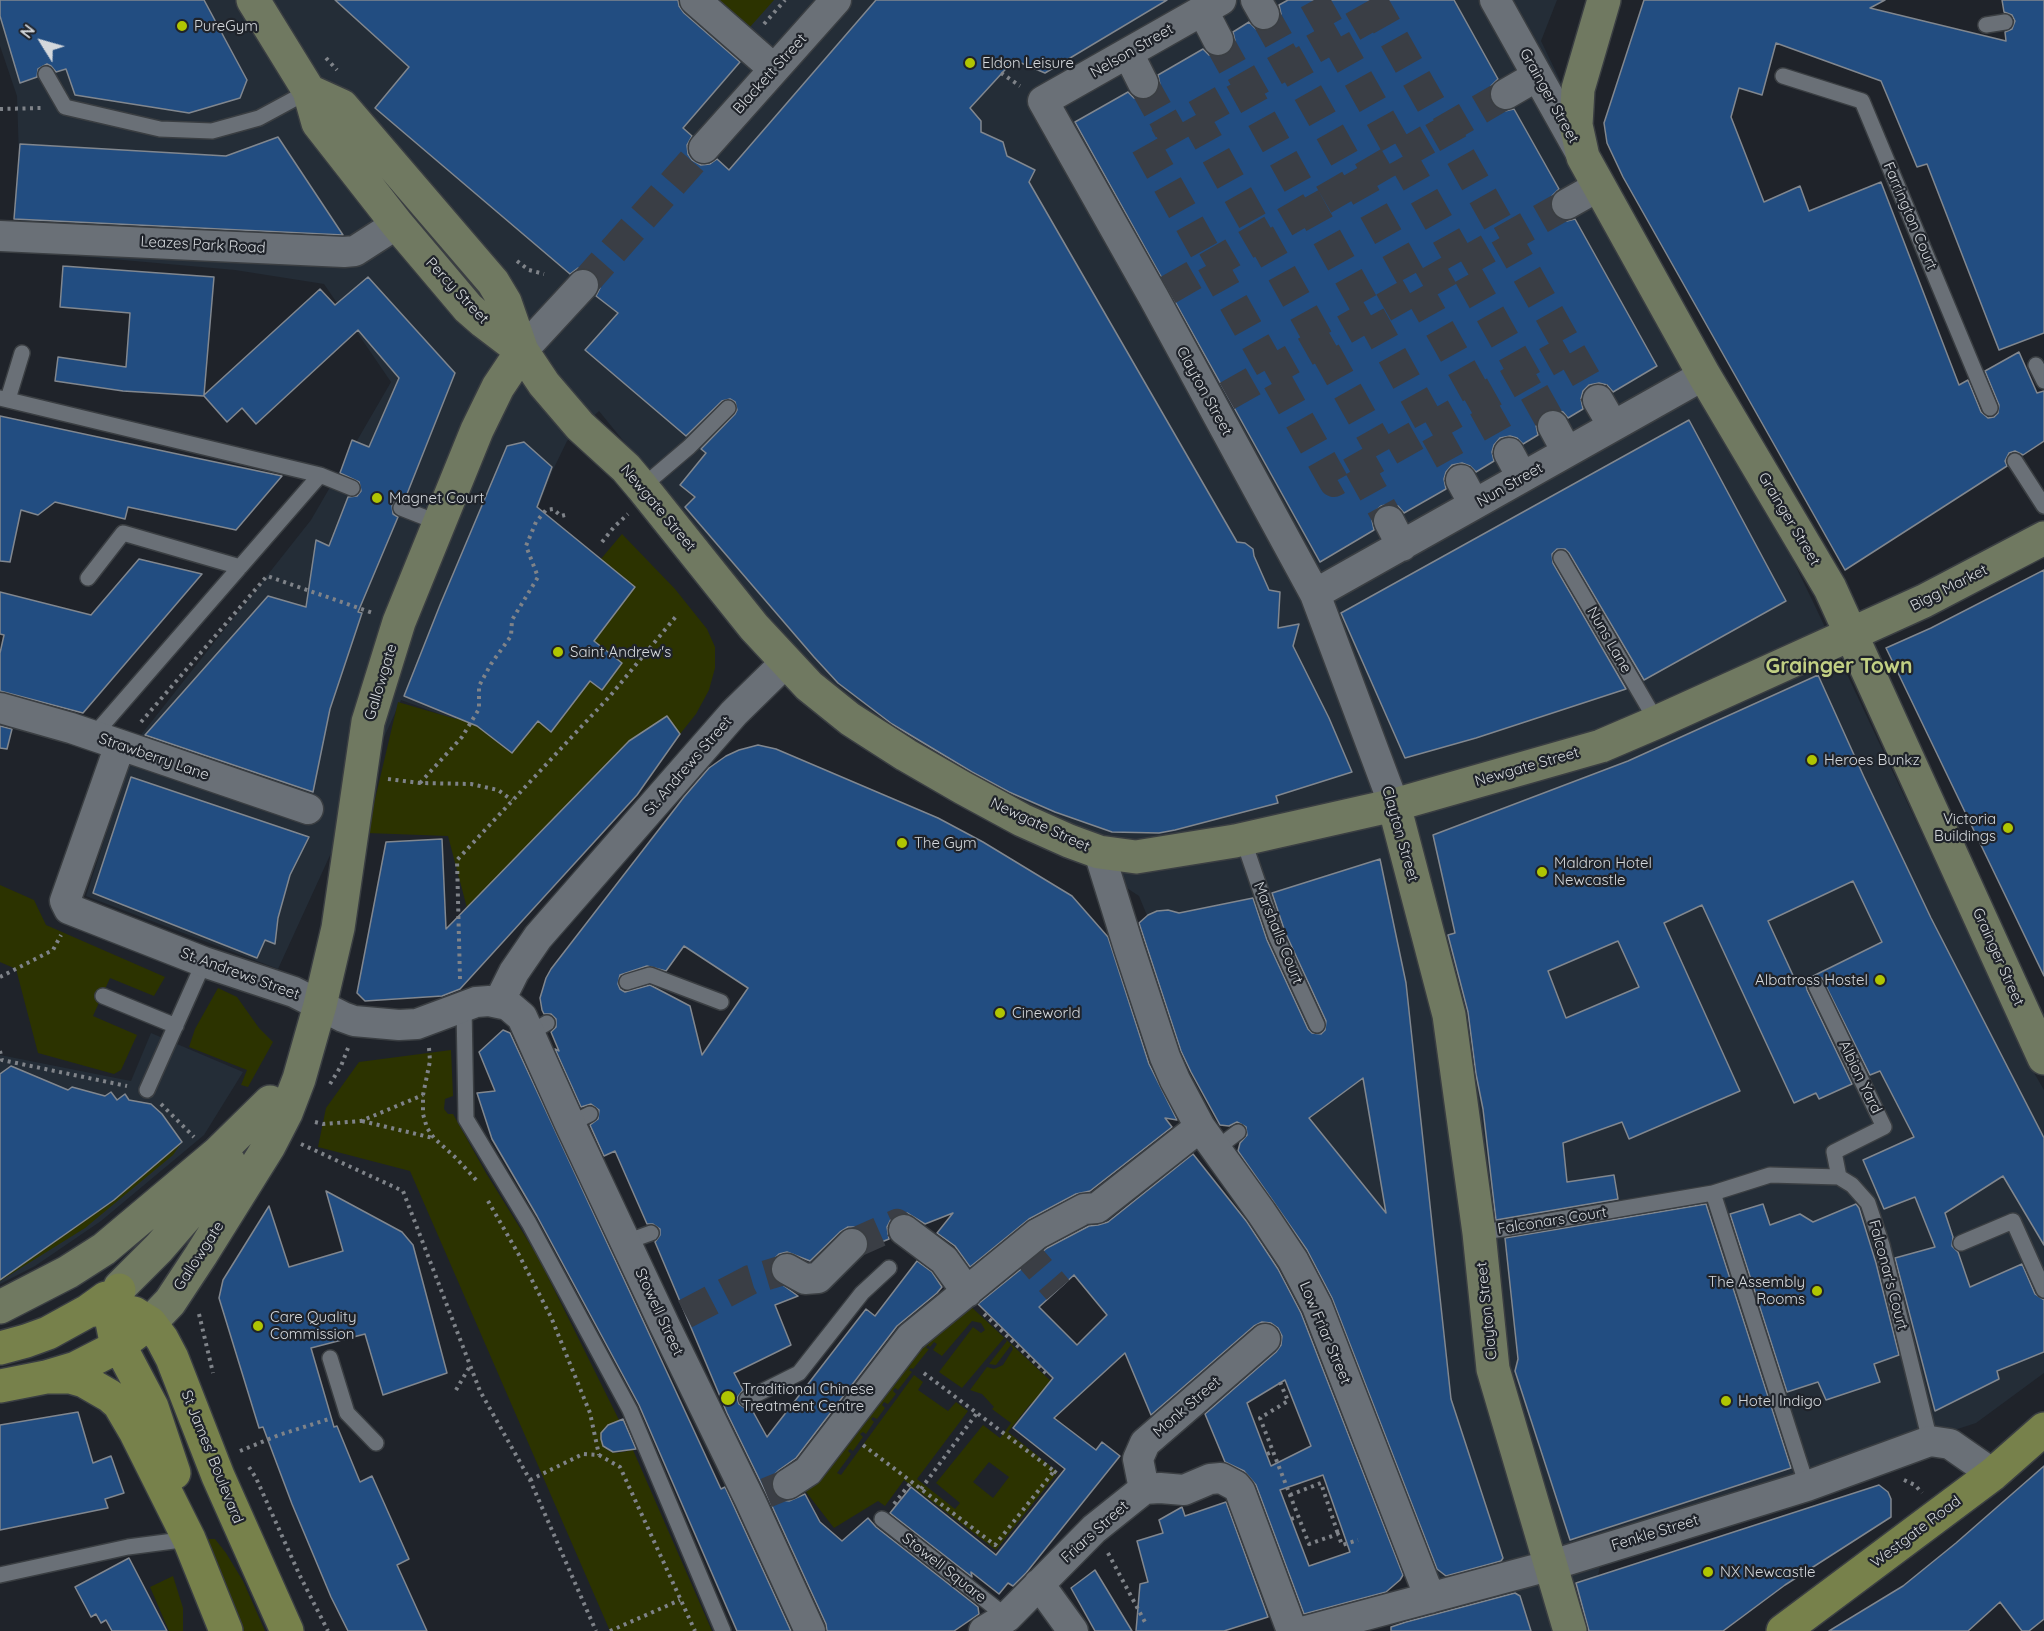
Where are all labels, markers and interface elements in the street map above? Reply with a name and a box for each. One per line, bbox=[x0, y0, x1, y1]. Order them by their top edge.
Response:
north arrow bbox=[12, 12, 72, 72]
place label: PureGym bbox=[194, 17, 258, 35]
marker: PureGym bbox=[175, 19, 189, 33]
text: N bbox=[16, 20, 39, 42]
street label: Nelson Street bbox=[1087, 20, 1177, 82]
street label: Blackett Street bbox=[729, 30, 811, 118]
street label: Grainger Street bbox=[1516, 46, 1582, 146]
place label: Eldon Leisure bbox=[982, 54, 1074, 72]
marker: Eldon Leisure bbox=[963, 56, 977, 70]
street label: Farrington Court bbox=[1879, 159, 1941, 273]
street label: Leazes Park Road bbox=[140, 233, 266, 257]
street label: Percy Street bbox=[422, 254, 492, 328]
street label: Clayton Street bbox=[1172, 343, 1236, 439]
street label: Nun Street bbox=[1474, 459, 1546, 511]
street label: Newgate Street bbox=[617, 461, 699, 555]
street label: Grainger Street bbox=[1754, 469, 1824, 569]
place label: Magnet Court bbox=[389, 489, 484, 507]
marker: Magnet Court bbox=[370, 491, 384, 505]
street label: Bigg Market bbox=[1907, 561, 1991, 615]
street label: Nuns Lane bbox=[1583, 604, 1635, 676]
street label: Gallowgate bbox=[361, 642, 401, 722]
place label: Saint Andrew's bbox=[570, 643, 671, 661]
marker: Saint Andrew's bbox=[551, 645, 565, 659]
district label: Grainger Town bbox=[1766, 654, 1912, 680]
street label: St. Andrews Street bbox=[640, 713, 736, 819]
street label: Strawberry Lane bbox=[97, 730, 211, 784]
street label: Newgate Street bbox=[1473, 744, 1581, 790]
place label: Heroes Bunkz bbox=[1824, 751, 1920, 769]
marker: Heroes Bunkz bbox=[1805, 753, 1819, 767]
street label: Clayton Street bbox=[1378, 784, 1422, 884]
street label: Newgate Street bbox=[987, 794, 1093, 856]
place label: Victoria Buildings bbox=[1934, 810, 1996, 845]
marker: Victoria Buildings bbox=[2001, 821, 2015, 835]
place label: The Gym bbox=[914, 834, 977, 852]
marker: The Gym bbox=[895, 836, 909, 850]
place label: Maldron Hotel Newcastle bbox=[1554, 854, 1652, 889]
marker: Maldron Hotel Newcastle bbox=[1535, 865, 1549, 879]
street label: Marshalls Court bbox=[1249, 879, 1307, 987]
street label: Grainger Street bbox=[1968, 905, 2028, 1009]
street label: St. Andrews Street bbox=[178, 944, 302, 1004]
place label: Albatross Hostel bbox=[1755, 971, 1868, 989]
marker: Albatross Hostel bbox=[1873, 973, 1887, 987]
place label: Cineworld bbox=[1012, 1004, 1081, 1022]
marker: Cineworld bbox=[993, 1006, 1007, 1020]
street label: Albion Yard bbox=[1835, 1038, 1885, 1116]
street label: Falconars Court bbox=[1496, 1203, 1608, 1239]
street label: Gallowgate bbox=[170, 1218, 228, 1294]
street label: Falconar's Court bbox=[1865, 1218, 1911, 1332]
street label: Clayton Street bbox=[1473, 1261, 1501, 1361]
street label: Stowell Street bbox=[631, 1265, 687, 1359]
place label: The Assembly Rooms bbox=[1708, 1273, 1805, 1308]
street label: Low Friar Street bbox=[1295, 1279, 1355, 1387]
marker: The Assembly Rooms bbox=[1810, 1284, 1824, 1298]
place label: Care Quality Commission bbox=[270, 1308, 356, 1343]
marker: Care Quality Commission bbox=[251, 1319, 265, 1333]
street label: Monk Street bbox=[1150, 1373, 1224, 1441]
place label: Traditional Chinese Treatment Centre bbox=[742, 1380, 874, 1415]
street label: St James' Boulevard bbox=[177, 1388, 247, 1526]
marker: Traditional Chinese Treatment Centre bbox=[719, 1389, 737, 1407]
place label: Hotel Indigo bbox=[1738, 1392, 1822, 1410]
marker: Hotel Indigo bbox=[1719, 1394, 1733, 1408]
street label: Westgate Road bbox=[1867, 1492, 1965, 1572]
street label: Friars Street bbox=[1058, 1497, 1132, 1567]
street label: Fenkle Street bbox=[1609, 1511, 1701, 1555]
street label: Stowell Square bbox=[898, 1529, 990, 1607]
place label: NX Newcastle bbox=[1720, 1563, 1816, 1581]
marker: NX Newcastle bbox=[1701, 1565, 1715, 1579]

